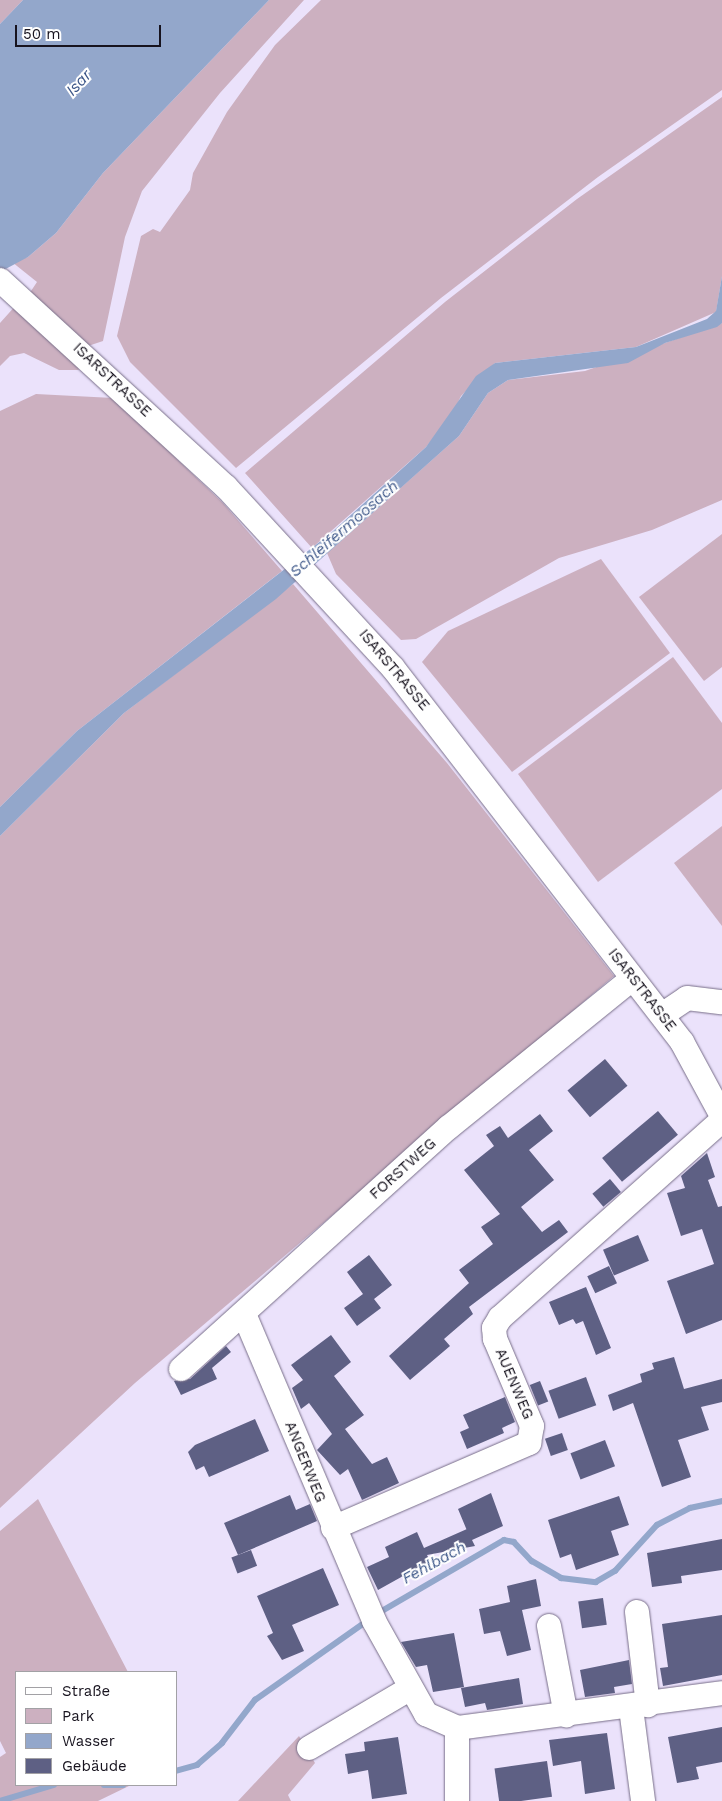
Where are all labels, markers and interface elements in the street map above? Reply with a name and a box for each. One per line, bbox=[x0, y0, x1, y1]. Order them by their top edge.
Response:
scale bar bbox=[18, 15, 164, 47]
text: 50 m bbox=[23, 25, 60, 43]
water label: Isar bbox=[62, 66, 96, 100]
street label: ISARSTRASSE bbox=[69, 339, 155, 421]
water label: Schleifermoosach bbox=[286, 477, 402, 581]
street label: ISARSTRASSE bbox=[355, 626, 433, 714]
street label: ISARSTRASSE bbox=[604, 945, 680, 1035]
street label: FORSTWEG bbox=[366, 1135, 440, 1203]
street label: AUENWEG bbox=[491, 1346, 537, 1422]
street label: ANGERWEG bbox=[281, 1419, 329, 1505]
water label: Fehlbach bbox=[399, 1538, 469, 1588]
legend bbox=[15, 1671, 178, 1786]
text: Straße bbox=[62, 1682, 110, 1700]
text: Park bbox=[62, 1707, 94, 1725]
text: Wasser bbox=[62, 1732, 115, 1750]
text: Gebäude bbox=[62, 1757, 127, 1775]

